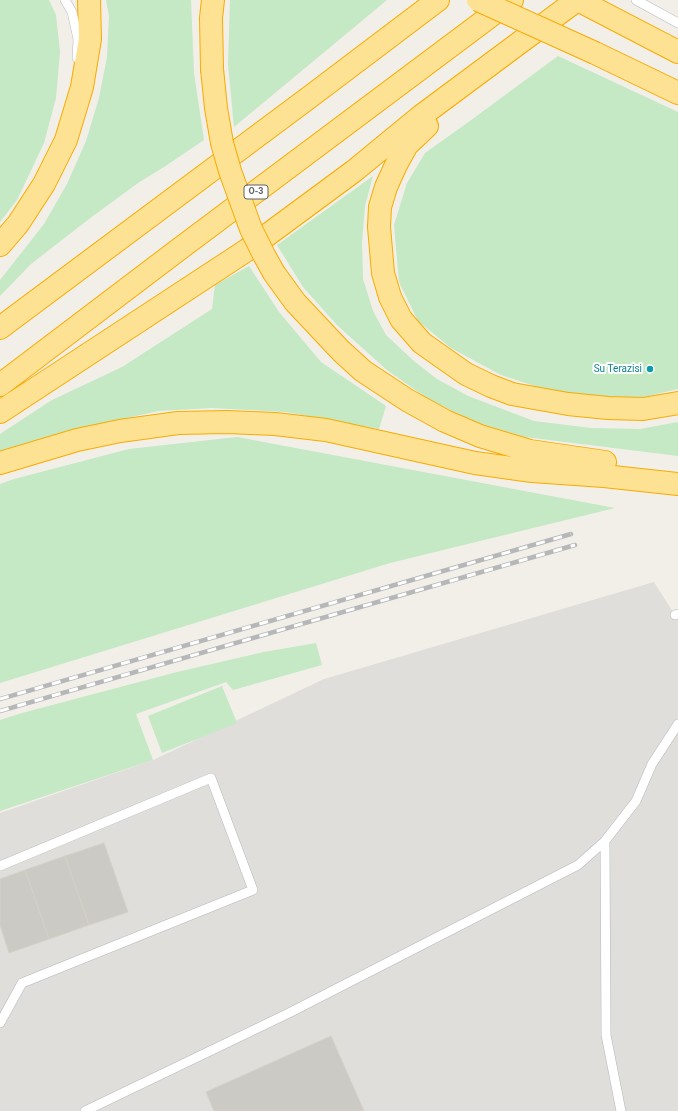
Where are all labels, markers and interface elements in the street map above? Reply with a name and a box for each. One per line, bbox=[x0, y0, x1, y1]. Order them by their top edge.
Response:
road number: O-3 bbox=[244, 185, 268, 199]
place label: Su Terazisi bbox=[594, 363, 642, 375]
marker: Su Terazisi bbox=[645, 364, 655, 374]

